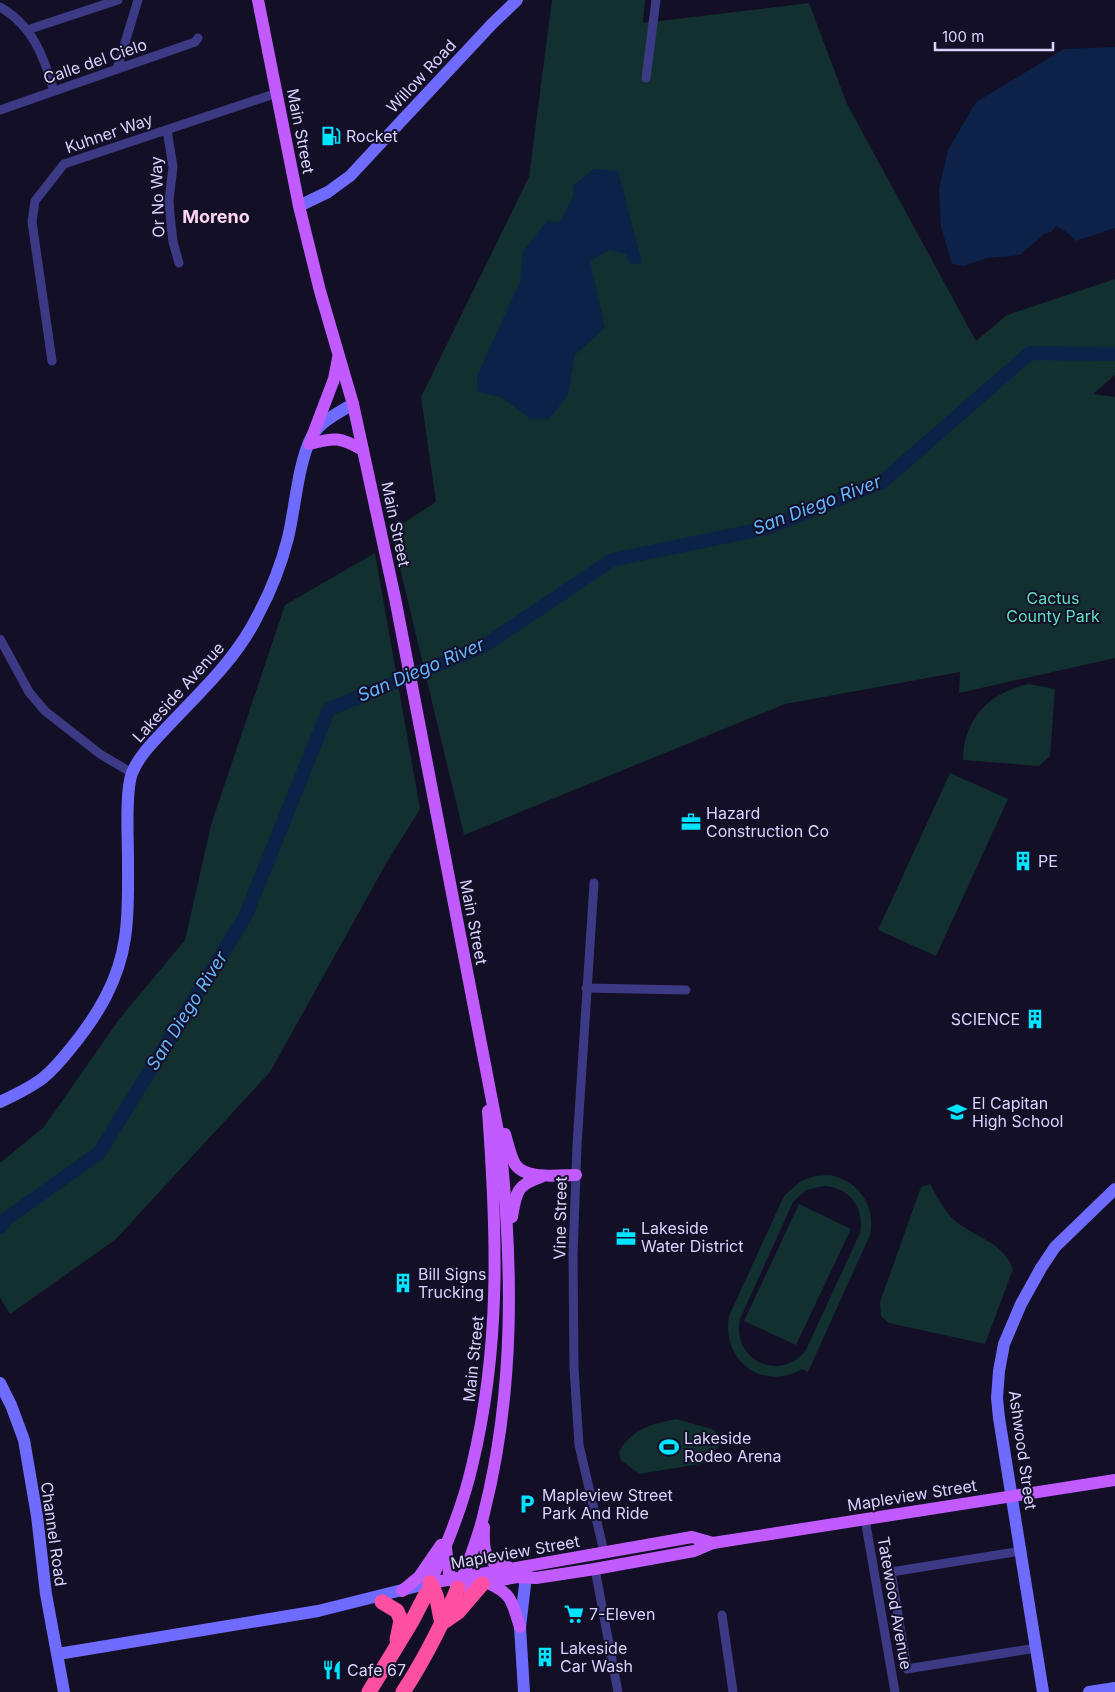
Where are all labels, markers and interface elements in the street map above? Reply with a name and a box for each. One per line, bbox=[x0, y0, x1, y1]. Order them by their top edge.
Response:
scale bar bbox=[935, 20, 1052, 52]
text: 100 m bbox=[942, 27, 984, 46]
street label: Calle del Cielo bbox=[41, 34, 149, 88]
street label: Willow Road bbox=[382, 35, 460, 117]
street label: Main Street bbox=[283, 87, 319, 175]
street label: Kuhner Way bbox=[63, 109, 155, 157]
fuel station icon: Rocket bbox=[320, 125, 342, 147]
place label: Rocket bbox=[346, 126, 398, 146]
street label: Or No Way bbox=[146, 156, 168, 238]
district label: Moreno bbox=[182, 206, 250, 227]
water label: San Diego River bbox=[750, 470, 885, 539]
street label: Main Street bbox=[377, 480, 415, 568]
park label: Cactus County Park bbox=[1006, 588, 1100, 626]
water label: San Diego River bbox=[354, 633, 489, 706]
street label: Lakeside Avenue bbox=[128, 638, 228, 746]
place label: Hazard Construction Co bbox=[706, 803, 829, 841]
office icon: Hazard Construction Co bbox=[680, 811, 702, 833]
building icon: PE bbox=[1012, 850, 1034, 872]
place label: PE bbox=[1038, 851, 1058, 871]
street label: Main Street bbox=[456, 878, 492, 966]
water label: San Diego River bbox=[142, 947, 232, 1074]
building icon: SCIENCE bbox=[1024, 1008, 1046, 1030]
place label: SCIENCE bbox=[951, 1009, 1020, 1029]
place label: El Capitan High School bbox=[972, 1093, 1063, 1131]
school or university icon: El Capitan High School bbox=[946, 1101, 968, 1123]
street label: Vine Street bbox=[549, 1176, 571, 1260]
place label: Lakeside Water District bbox=[641, 1218, 744, 1256]
office icon: Lakeside Water District bbox=[615, 1226, 637, 1248]
place label: Bill Signs Trucking bbox=[418, 1264, 486, 1302]
building icon: Bill Signs Trucking bbox=[392, 1272, 414, 1294]
street label: Main Street bbox=[459, 1315, 487, 1403]
street label: Ashwood Street bbox=[1005, 1389, 1041, 1511]
place label: Lakeside Rodeo Arena bbox=[684, 1428, 781, 1466]
sports icon: Lakeside Rodeo Arena bbox=[658, 1436, 680, 1458]
street label: Mapleview Street bbox=[846, 1475, 978, 1515]
street label: Channel Road bbox=[37, 1480, 71, 1588]
place label: Mapleview Street Park And Ride bbox=[542, 1485, 673, 1523]
parking icon: Mapleview Street Park And Ride bbox=[516, 1493, 538, 1515]
street label: Mapleview Street bbox=[449, 1531, 581, 1573]
street label: Tatewood Avenue bbox=[873, 1535, 917, 1671]
supermarket icon: 7-Eleven bbox=[563, 1603, 585, 1625]
place label: 7-Eleven bbox=[589, 1604, 655, 1624]
place label: Lakeside Car Wash bbox=[560, 1638, 633, 1676]
building icon: Lakeside Car Wash bbox=[534, 1646, 556, 1668]
restaurant icon: Cafe 67 bbox=[321, 1659, 343, 1681]
place label: Cafe 67 bbox=[347, 1660, 406, 1680]

